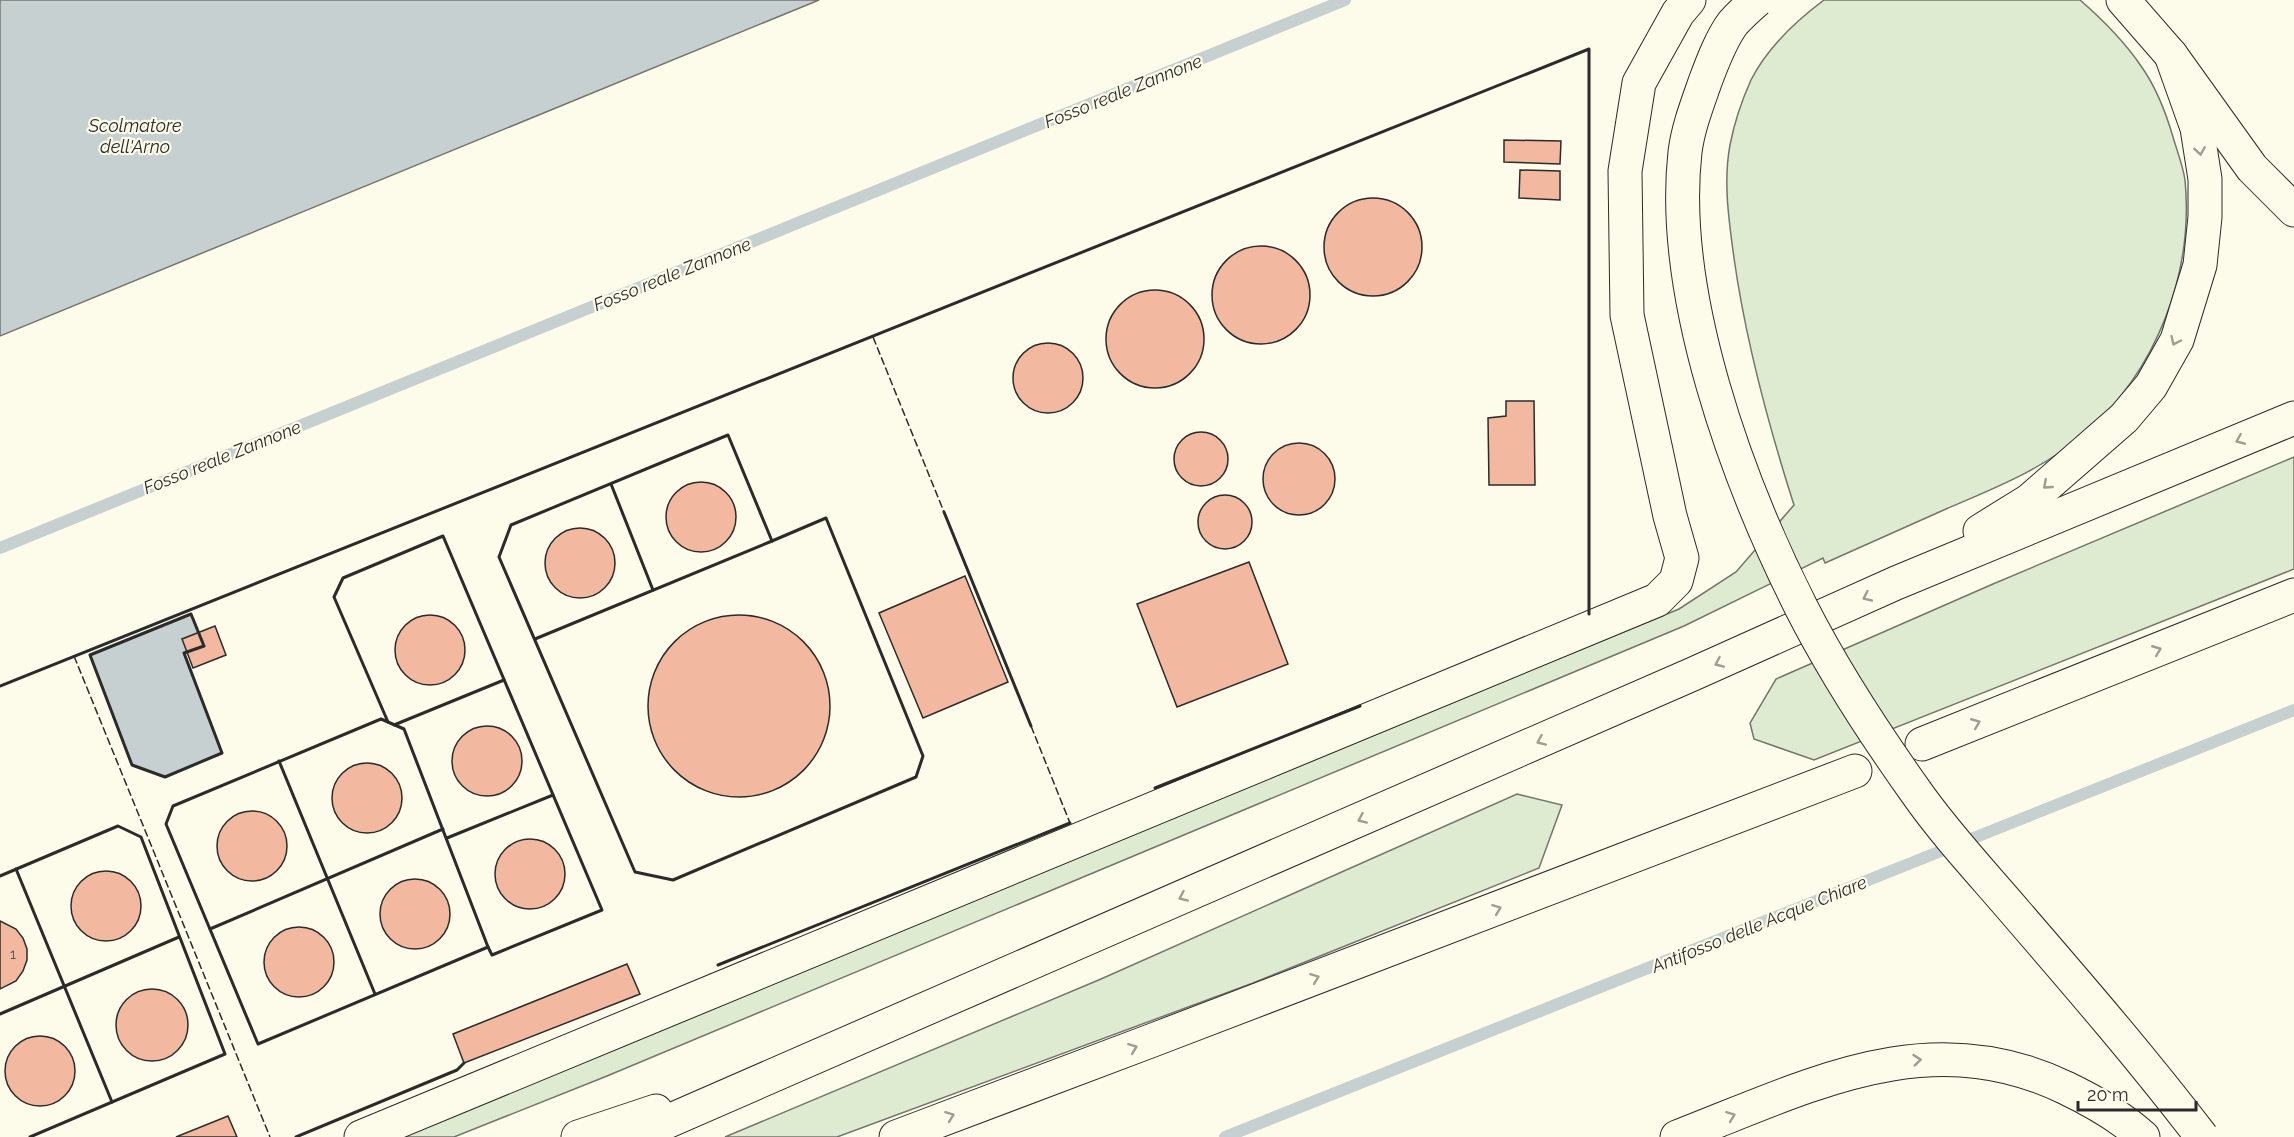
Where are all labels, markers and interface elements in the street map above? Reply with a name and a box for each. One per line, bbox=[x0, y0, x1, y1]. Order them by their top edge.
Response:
water label: Fosso reale Zannone bbox=[1041, 50, 1205, 132]
water label: Scolmatore dell'Arno bbox=[87, 115, 182, 157]
one-way arrow bbox=[2194, 147, 2206, 156]
water label: Fosso reale Zannone bbox=[590, 233, 754, 315]
one-way arrow bbox=[2170, 335, 2182, 346]
water label: Fosso reale Zannone bbox=[140, 416, 304, 498]
one-way arrow bbox=[2235, 433, 2246, 445]
one-way arrow bbox=[2043, 478, 2054, 489]
one-way arrow bbox=[1862, 589, 1873, 601]
one-way arrow bbox=[2151, 645, 2162, 657]
one-way arrow bbox=[1715, 655, 1726, 667]
one-way arrow bbox=[1970, 718, 1981, 730]
one-way arrow bbox=[1536, 734, 1547, 746]
one-way arrow bbox=[1357, 812, 1368, 824]
water label: Antifosso delle Acque Chiare bbox=[1647, 871, 1870, 977]
one-way arrow bbox=[1179, 890, 1190, 902]
one-way arrow bbox=[1491, 903, 1502, 916]
house number: 1 bbox=[10, 946, 16, 962]
one-way arrow bbox=[1309, 973, 1320, 986]
one-way arrow bbox=[1127, 1043, 1138, 1055]
one-way arrow bbox=[1913, 1054, 1922, 1067]
scale bar bbox=[2078, 1074, 2196, 1112]
text: 20 m bbox=[2087, 1084, 2129, 1105]
one-way arrow bbox=[945, 1111, 955, 1124]
one-way arrow bbox=[1725, 1111, 1736, 1123]

